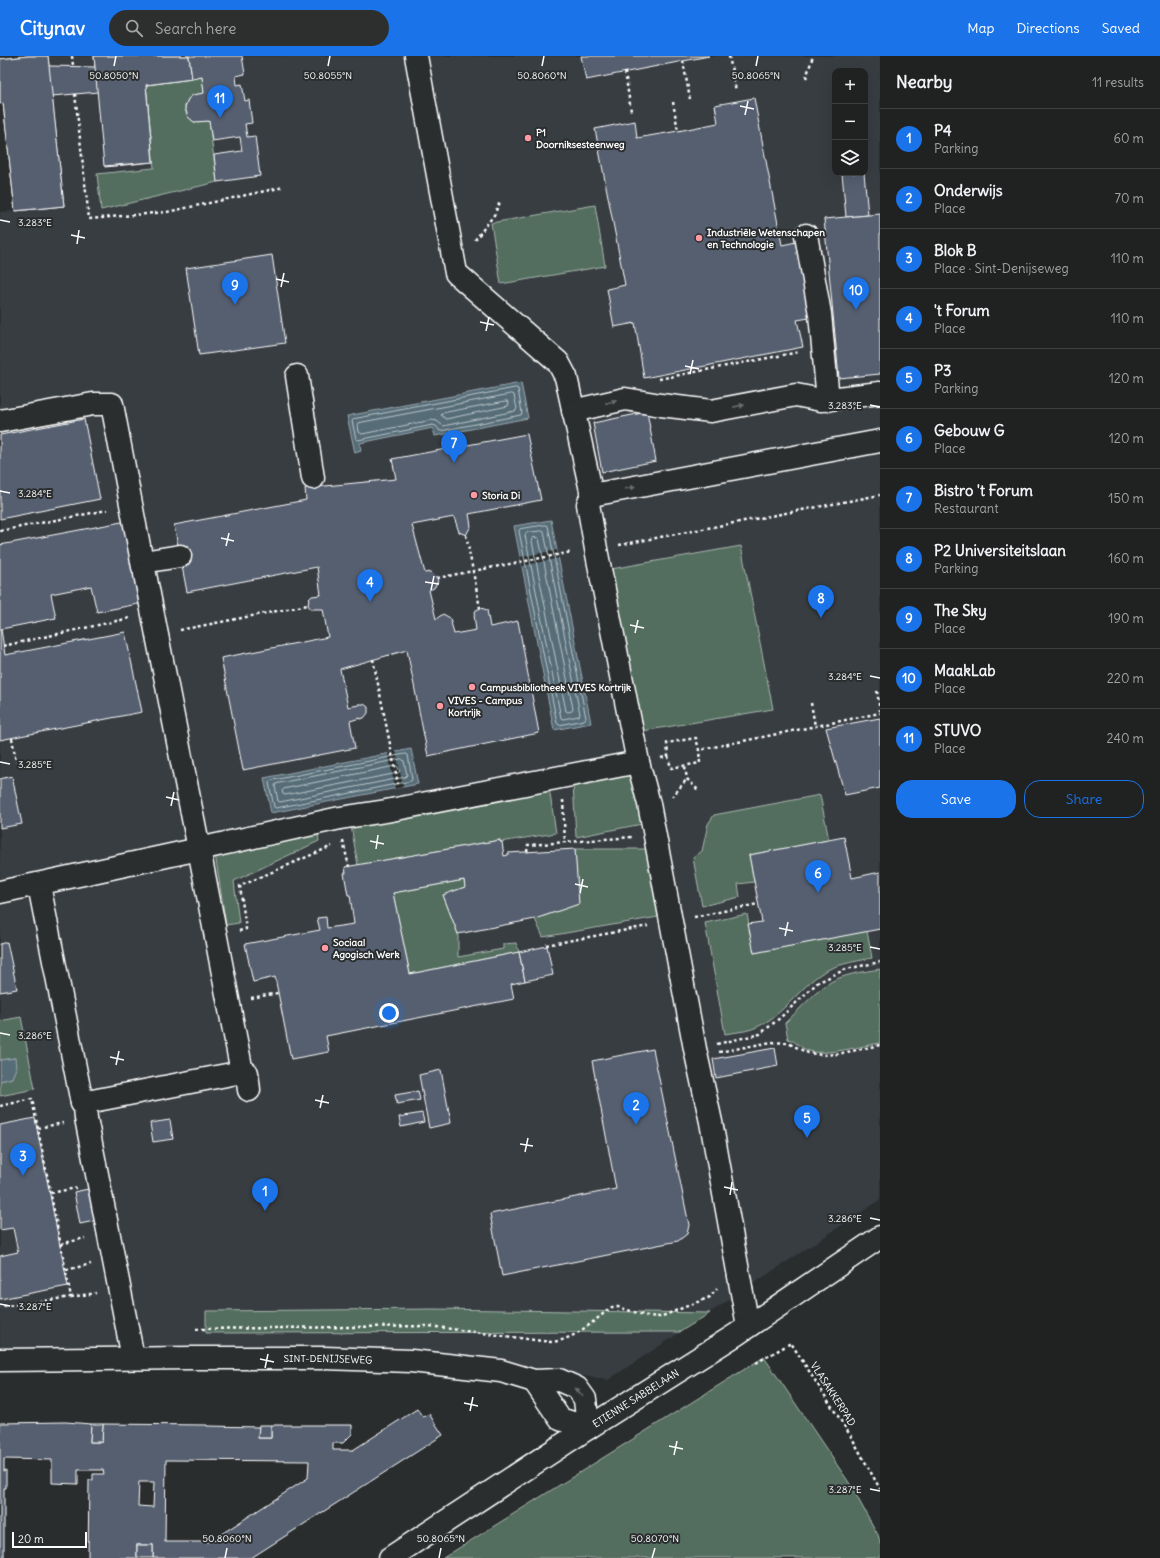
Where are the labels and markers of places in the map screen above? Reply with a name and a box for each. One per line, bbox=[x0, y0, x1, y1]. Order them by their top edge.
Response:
pin: 11 bbox=[207, 85, 233, 118]
place label: P1 Doorniksesteenweg bbox=[536, 126, 625, 151]
marker: P1 Doorniksesteenweg bbox=[523, 133, 533, 143]
place label: Industriële Wetenschapen en Technologie bbox=[707, 226, 825, 251]
marker: Industriële Wetenschapen en Technologie bbox=[694, 233, 704, 243]
pin: 9 bbox=[222, 272, 248, 305]
pin: 10 bbox=[843, 277, 869, 310]
pin: 7 bbox=[441, 430, 467, 463]
place label: Storia Di bbox=[482, 489, 520, 502]
marker: Storia Di bbox=[469, 490, 479, 500]
pin: 4 bbox=[357, 569, 383, 602]
pin: 8 bbox=[808, 585, 834, 618]
place label: Campusbibliotheek VIVES Kortrijk bbox=[480, 681, 631, 694]
marker: Campusbibliotheek VIVES Kortrijk bbox=[467, 682, 477, 692]
place label: VIVES - Campus Kortrijk bbox=[448, 694, 523, 719]
marker: VIVES - Campus Kortrijk bbox=[435, 701, 445, 711]
pin: 6 bbox=[805, 860, 831, 893]
place label: Sociaal Agogisch Werk bbox=[333, 936, 400, 961]
marker: Sociaal Agogisch Werk bbox=[320, 943, 330, 953]
pin: 2 bbox=[623, 1092, 649, 1125]
pin: 5 bbox=[794, 1105, 820, 1138]
pin: 3 bbox=[10, 1143, 36, 1176]
pin: 1 bbox=[252, 1178, 278, 1211]

